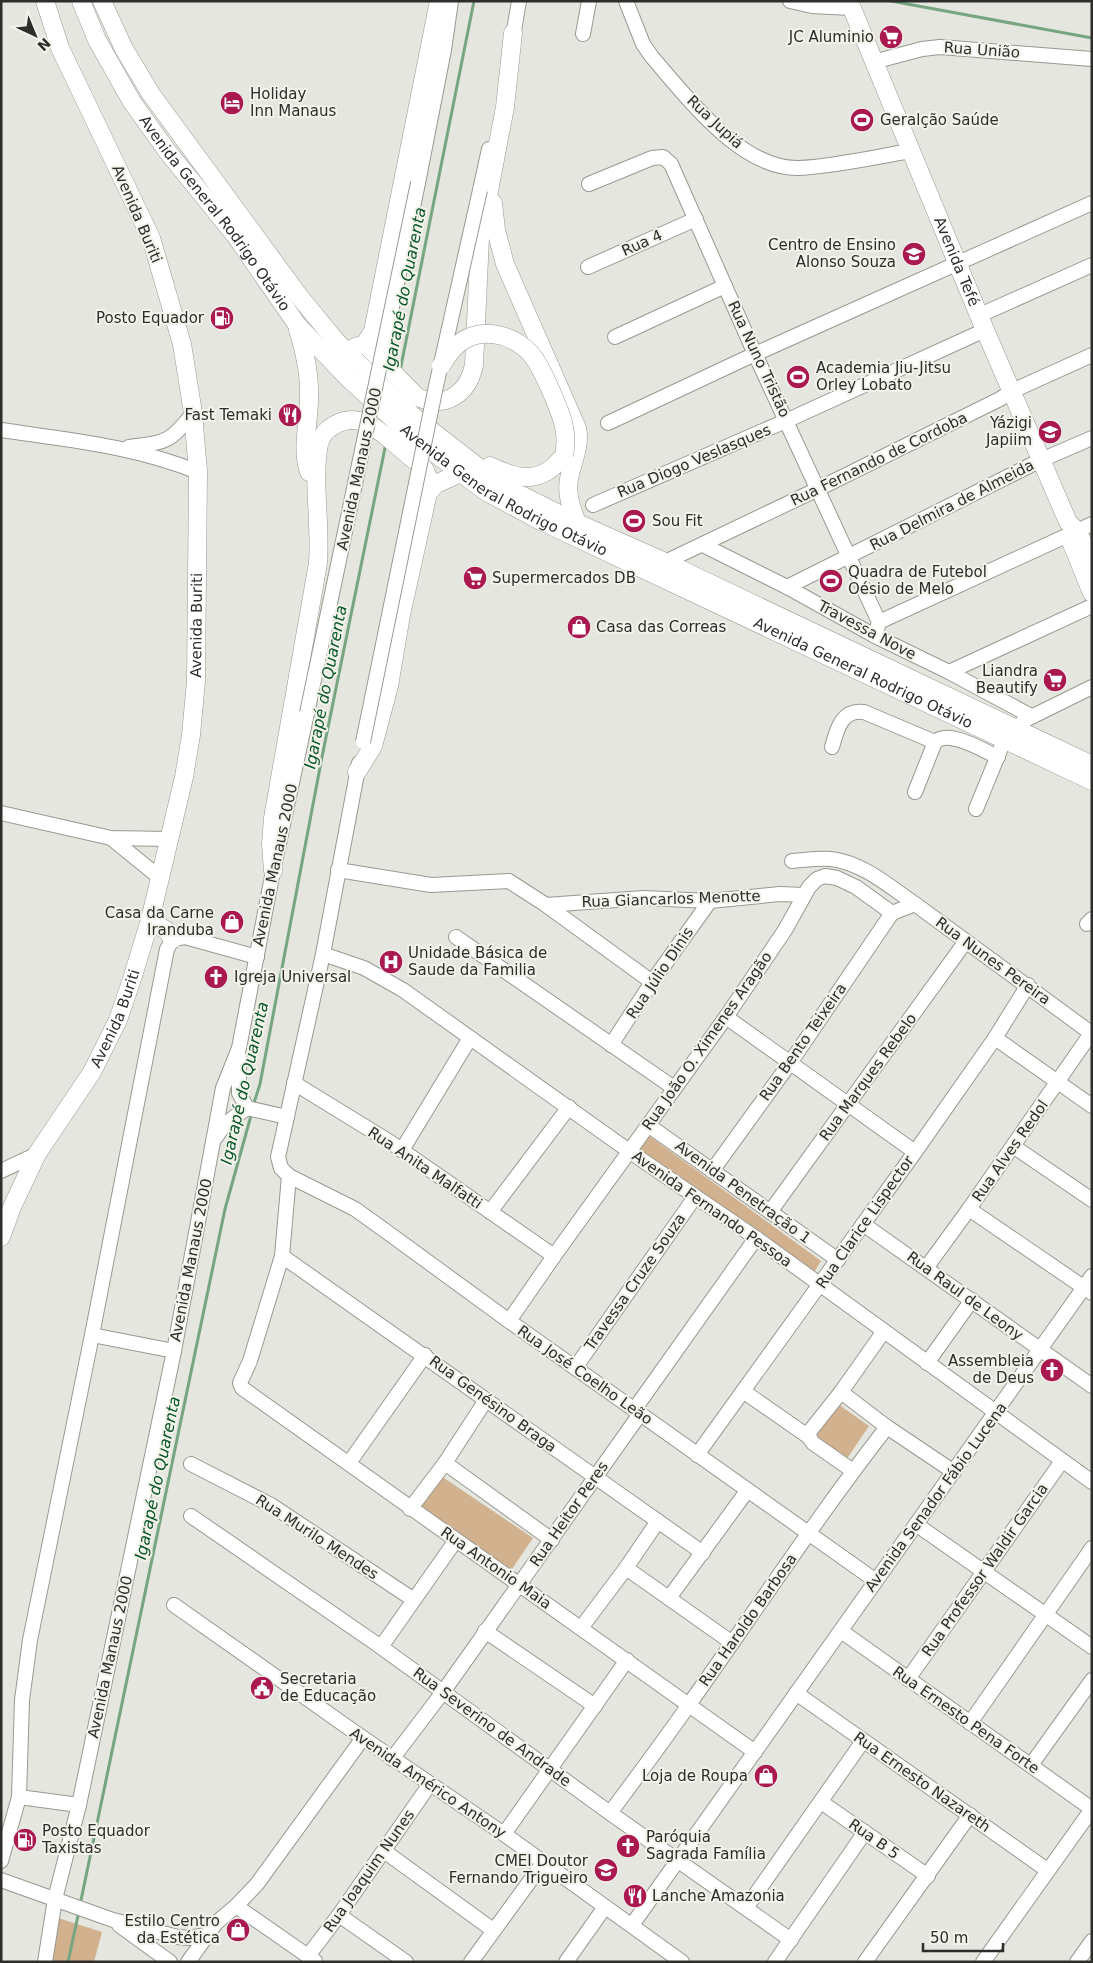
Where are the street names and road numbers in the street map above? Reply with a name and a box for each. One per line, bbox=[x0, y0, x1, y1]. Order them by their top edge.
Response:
street label: Rua União bbox=[943, 38, 1021, 62]
street label: Rua Jupiá bbox=[683, 92, 747, 152]
street label: Avenida General Rodrigo Otávio bbox=[135, 112, 294, 314]
street label: Avenida Buriti bbox=[108, 162, 166, 266]
street label: Avenida Tefé bbox=[930, 214, 983, 309]
street label: Rua 4 bbox=[619, 226, 665, 260]
street label: Rua Nuno Tristão bbox=[724, 298, 794, 420]
street label: Avenida Manaus 2000 bbox=[333, 386, 385, 552]
street label: Rua Fernando de Cordoba bbox=[788, 408, 970, 510]
street label: Rua Diogo Veslasques bbox=[615, 420, 774, 502]
street label: Avenida General Rodrigo Otávio bbox=[396, 421, 610, 560]
street label: Rua Delmira de Almeida bbox=[867, 456, 1037, 554]
street label: Avenida Buriti bbox=[187, 573, 206, 678]
street label: Travessa Nove bbox=[814, 596, 919, 663]
street label: Avenida General Rodrigo Otávio bbox=[751, 614, 976, 732]
street label: Avenida Manaus 2000 bbox=[249, 782, 301, 948]
street label: Rua Giancarlos Menotte bbox=[581, 887, 761, 911]
street label: Rua Nunes Pereira bbox=[932, 913, 1054, 1009]
street label: Rua Júlio Dinis bbox=[623, 924, 697, 1022]
street label: Rua João O. Ximenes Aragão bbox=[638, 948, 776, 1134]
street label: Avenida Buriti bbox=[87, 967, 143, 1070]
street label: Rua Bento Teixeira bbox=[756, 980, 850, 1104]
street label: Rua Marques Rebelo bbox=[816, 1010, 920, 1144]
street label: Rua Alves Redol bbox=[968, 1097, 1052, 1205]
street label: Rua Anita Malfatti bbox=[365, 1123, 485, 1213]
street label: Avenida Penetração 1 bbox=[672, 1137, 814, 1247]
street label: Avenida Fernando Pessoa bbox=[629, 1147, 795, 1271]
street label: Rua Clarice Lispector bbox=[812, 1151, 918, 1292]
street label: Avenida Manaus 2000 bbox=[166, 1177, 216, 1343]
street label: Travessa Cruze Souza bbox=[580, 1210, 689, 1355]
street label: Rua Raul de Leony bbox=[903, 1248, 1027, 1344]
street label: Rua José Coelho Leão bbox=[514, 1322, 656, 1428]
street label: Rua Genésino Braga bbox=[426, 1352, 560, 1456]
street label: Avenida Senador Fábio Lucena bbox=[861, 1399, 1011, 1595]
street label: Rua Heitor Peres bbox=[526, 1458, 612, 1570]
street label: Rua Professor Waldir Garcia bbox=[918, 1480, 1052, 1660]
street label: Rua Murilo Mendes bbox=[252, 1491, 382, 1583]
street label: Rua Antonio Maia bbox=[437, 1523, 555, 1613]
street label: Rua Haroldo Barbosa bbox=[695, 1550, 801, 1690]
street label: Avenida Manaus 2000 bbox=[84, 1574, 136, 1740]
street label: Rua Ernesto Pena Forte bbox=[889, 1663, 1043, 1777]
street label: Rua Severino de Andrade bbox=[410, 1664, 574, 1790]
street label: Avenida Américo Antony bbox=[346, 1724, 510, 1842]
street label: Rua Ernesto Nazareth bbox=[850, 1728, 994, 1836]
street label: Rua Joaquim Nunes bbox=[320, 1806, 418, 1936]
street label: Rua B 5 bbox=[845, 1815, 903, 1863]

